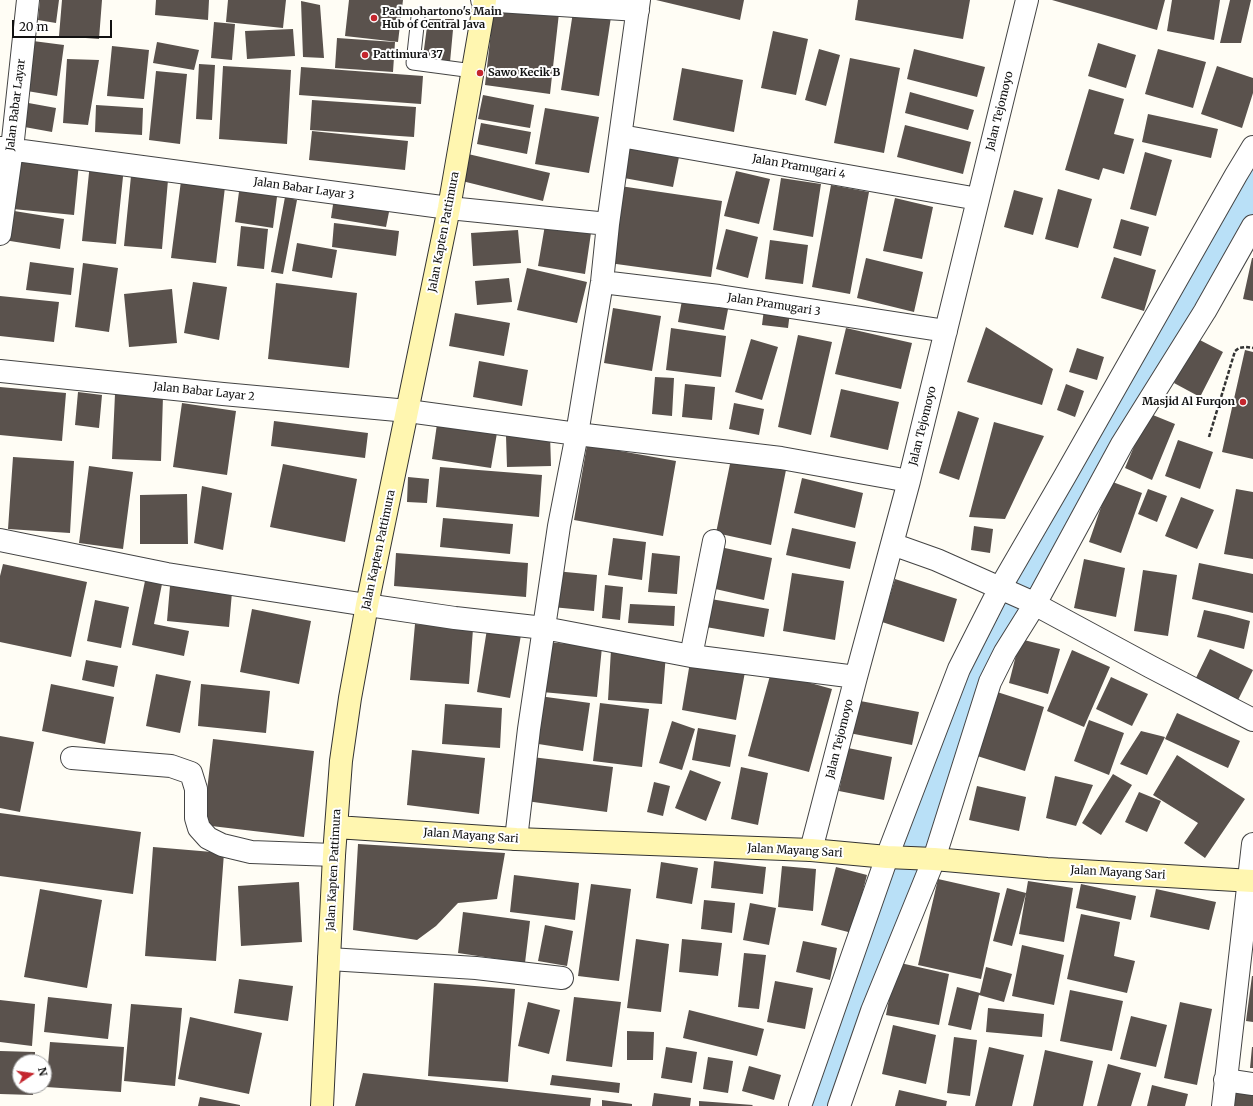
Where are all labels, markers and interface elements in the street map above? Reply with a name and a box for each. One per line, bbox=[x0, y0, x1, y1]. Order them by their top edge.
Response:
place label: Padmohartono's Main Hub of Central Java bbox=[382, 5, 502, 31]
scale bar bbox=[14, 12, 114, 38]
marker: Padmohartono's Main Hub of Central Java bbox=[369, 13, 379, 23]
text: 20 m bbox=[19, 19, 48, 34]
place label: Pattimura 37 bbox=[373, 48, 443, 62]
marker: Pattimura 37 bbox=[360, 50, 370, 60]
street label: Jalan Babar Layar bbox=[4, 58, 28, 152]
place label: Sawo Kecik B bbox=[488, 66, 560, 80]
marker: Sawo Kecik B bbox=[475, 68, 485, 78]
street label: Jalan Tejomoyo bbox=[984, 70, 1016, 152]
street label: Jalan Pramugari 4 bbox=[751, 152, 847, 182]
street label: Jalan Kapten Pattimura bbox=[426, 171, 462, 293]
street label: Jalan Babar Layar 3 bbox=[253, 175, 355, 203]
street label: Jalan Pramugari 3 bbox=[727, 291, 821, 319]
street label: Jalan Babar Layar 2 bbox=[153, 380, 255, 404]
street label: Jalan Tejomoyo bbox=[907, 385, 939, 467]
place label: Masjid Al Furqon bbox=[1142, 395, 1235, 409]
marker: Masjid Al Furqon bbox=[1238, 397, 1248, 407]
street label: Jalan Kapten Pattimura bbox=[360, 489, 398, 611]
street label: Jalan Tejomoyo bbox=[824, 698, 856, 780]
street label: Jalan Kapten Pattimura bbox=[324, 809, 344, 931]
street label: Jalan Mayang Sari bbox=[423, 826, 519, 846]
street label: Jalan Mayang Sari bbox=[747, 842, 843, 860]
street label: Jalan Mayang Sari bbox=[1070, 864, 1166, 882]
north arrow bbox=[12, 1054, 52, 1094]
text: N bbox=[35, 1066, 51, 1077]

